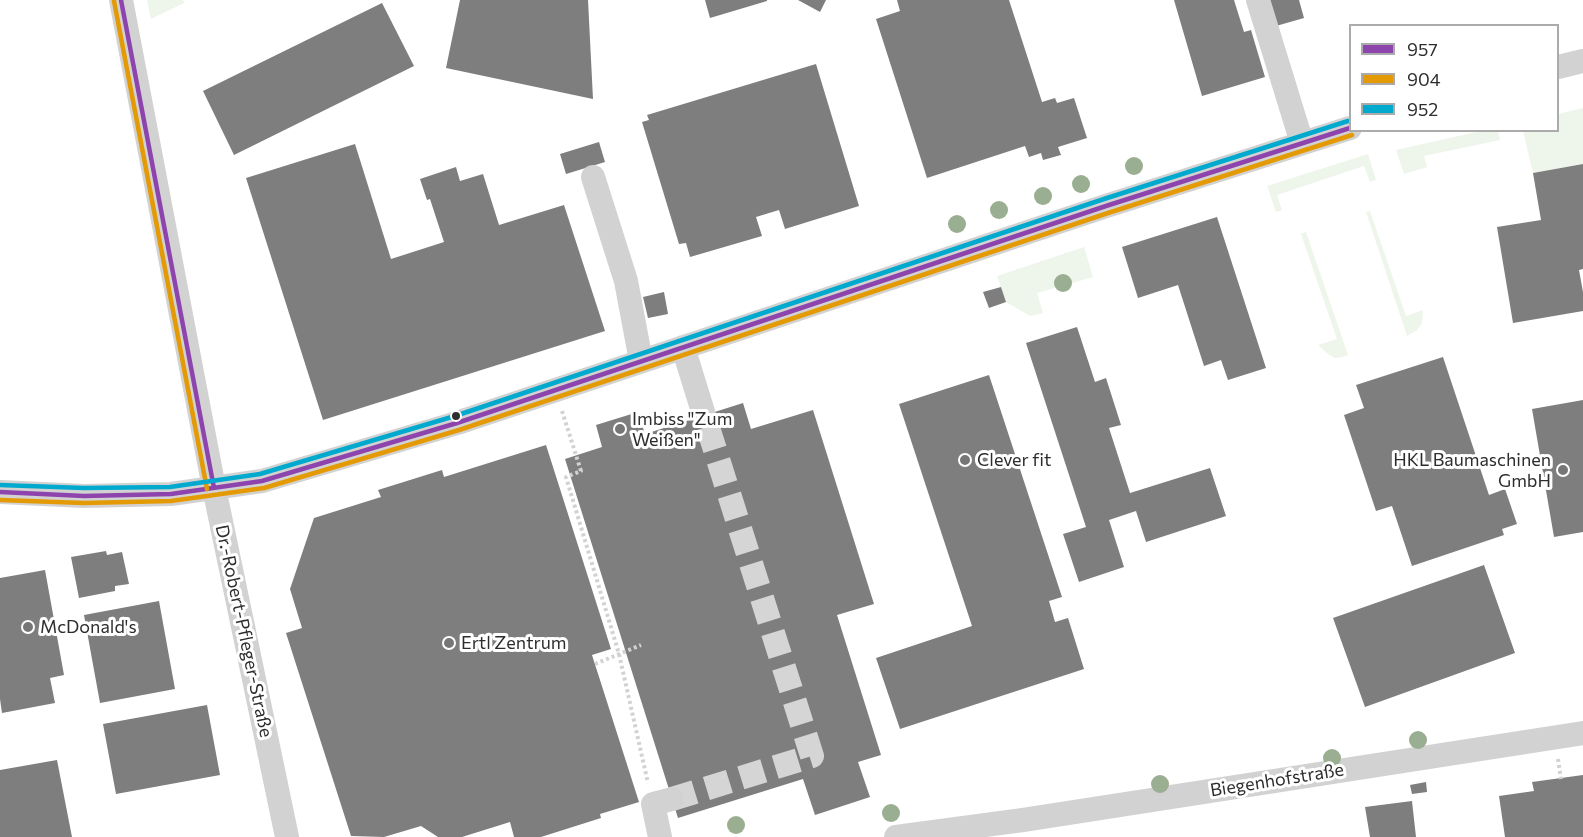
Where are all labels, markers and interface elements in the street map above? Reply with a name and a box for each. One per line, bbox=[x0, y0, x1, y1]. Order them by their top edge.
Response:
legend bbox=[1349, 24, 1559, 132]
text: 957 bbox=[1407, 38, 1438, 60]
text: 904 bbox=[1407, 68, 1440, 90]
text: 952 bbox=[1407, 98, 1438, 120]
place label: Imbiss "Zum Weißen" bbox=[632, 408, 732, 450]
unlabelled marker bbox=[450, 410, 462, 422]
marker: Imbiss "Zum Weißen" bbox=[613, 422, 627, 436]
place label: Clever fit bbox=[977, 449, 1051, 471]
place label: HKL Baumaschinen GmbH bbox=[1393, 449, 1551, 492]
marker: Clever fit bbox=[958, 453, 972, 467]
marker: HKL Baumaschinen GmbH bbox=[1556, 463, 1570, 477]
street label: Dr.-Robert-Pfleger-Straße bbox=[211, 523, 277, 739]
place label: McDonald's bbox=[40, 616, 137, 638]
marker: McDonald's bbox=[21, 620, 35, 634]
place label: Ertl Zentrum bbox=[461, 632, 566, 654]
marker: Ertl Zentrum bbox=[442, 636, 456, 650]
street label: Biegenhofstraße bbox=[1209, 759, 1345, 801]

